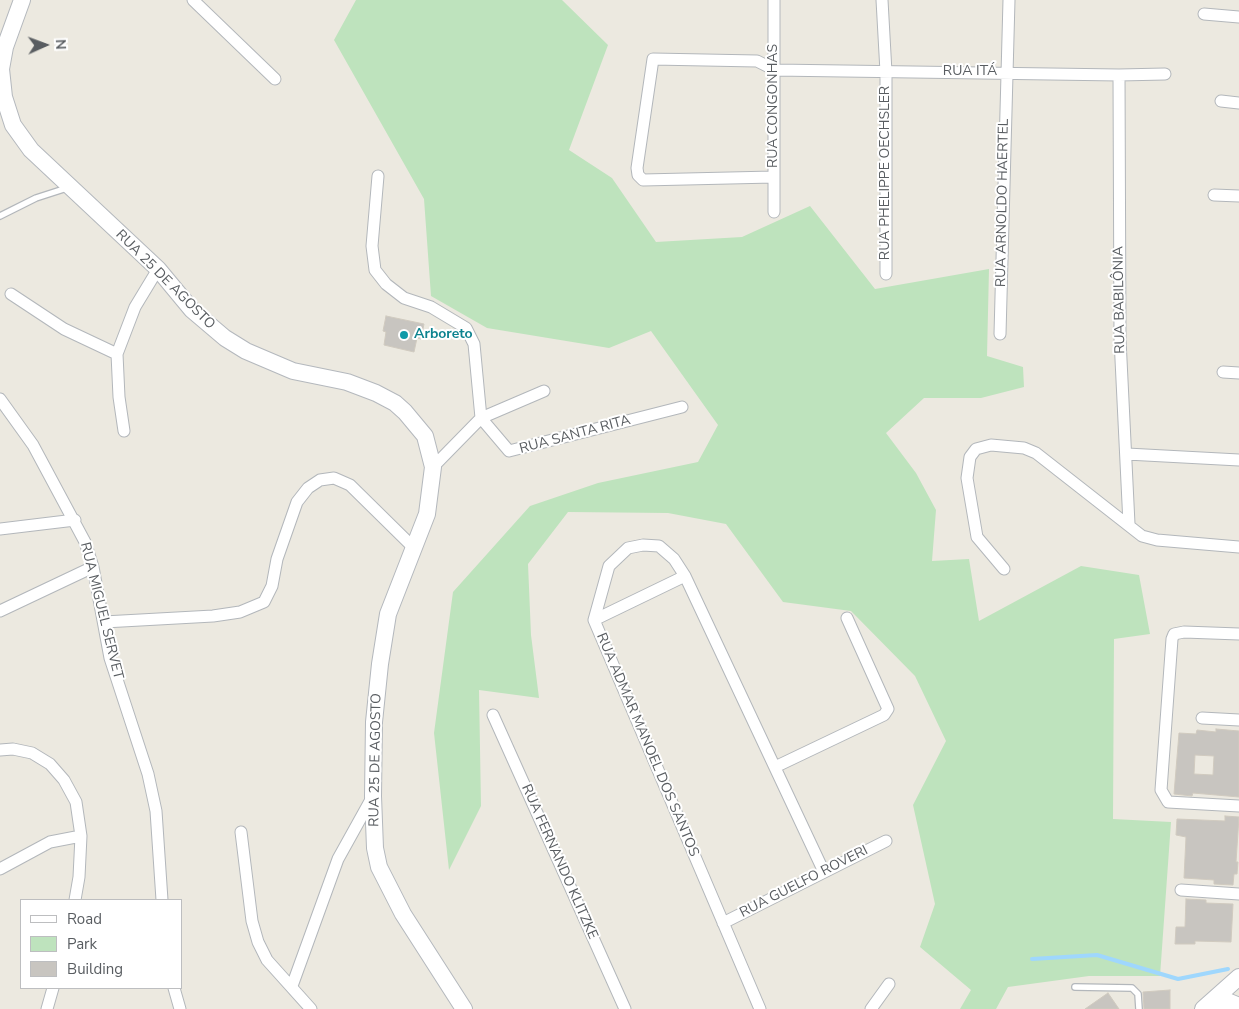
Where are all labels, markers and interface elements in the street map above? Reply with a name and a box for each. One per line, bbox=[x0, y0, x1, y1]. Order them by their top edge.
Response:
north arrow bbox=[20, 20, 70, 70]
text: N bbox=[51, 39, 70, 50]
street label: RUA CONGONHAS bbox=[766, 44, 782, 168]
street label: RUA ITÁ bbox=[943, 64, 997, 80]
street label: RUA PHELIPPE OECHSLER bbox=[878, 86, 894, 260]
street label: RUA ARNOLDO HAERTEL bbox=[993, 119, 1013, 287]
street label: RUA 25 DE AGOSTO bbox=[112, 227, 218, 333]
street label: RUA BABILÔNIA bbox=[1111, 246, 1129, 354]
place label: Arboreto bbox=[414, 327, 473, 343]
marker: Arboreto bbox=[398, 329, 410, 341]
street label: RUA SANTA RITA bbox=[518, 412, 632, 458]
street label: RUA MIGUEL SERVET bbox=[76, 541, 126, 681]
street label: RUA ADMAR MANOEL DOS SANTOS bbox=[592, 631, 702, 859]
street label: RUA 25 DE AGOSTO bbox=[366, 693, 386, 827]
street label: RUA FERNANDO KLITZKE bbox=[517, 782, 601, 942]
street label: RUA GUELFO ROVERI bbox=[737, 842, 871, 922]
legend bbox=[20, 899, 182, 989]
text: Road bbox=[67, 909, 102, 929]
text: Park bbox=[67, 934, 97, 954]
text: Building bbox=[67, 959, 123, 979]

